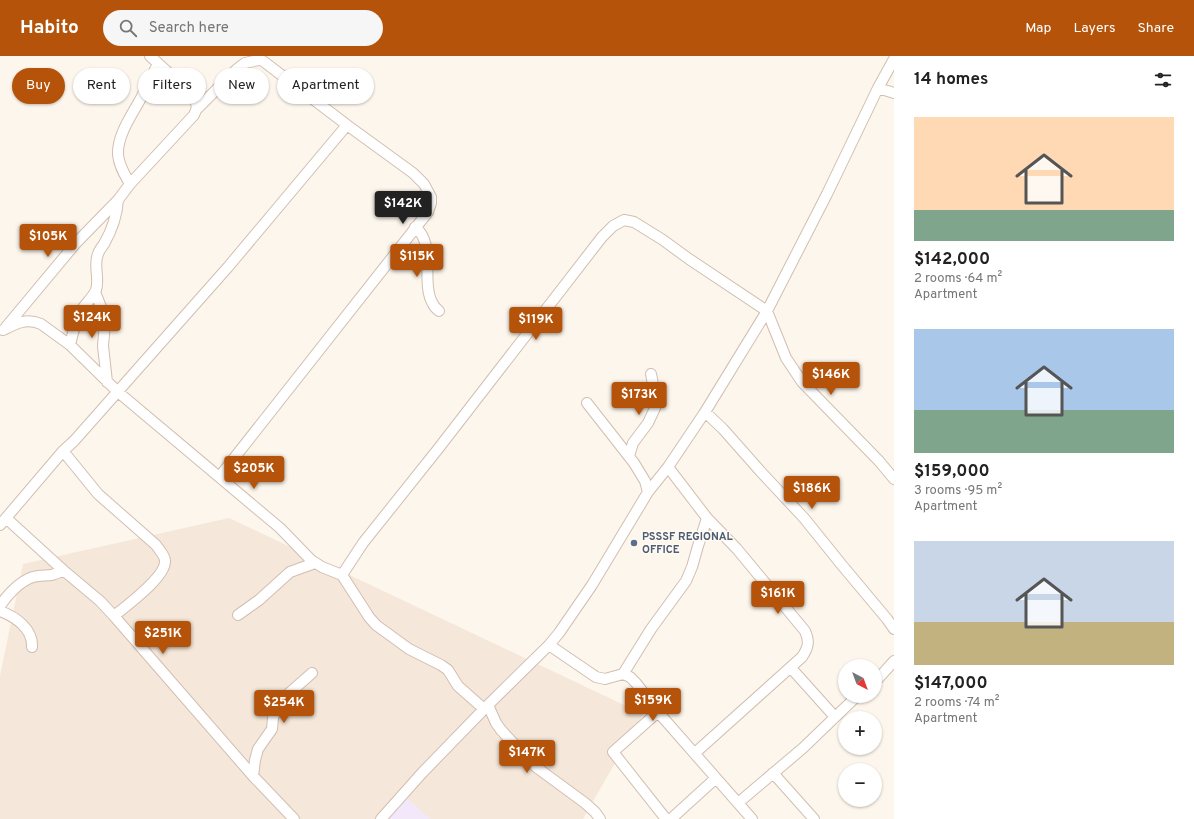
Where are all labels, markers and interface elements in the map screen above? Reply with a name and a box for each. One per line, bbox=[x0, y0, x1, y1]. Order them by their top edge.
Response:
search box bbox=[103, 10, 383, 46]
text: Habito bbox=[20, 16, 79, 40]
icon: search bbox=[117, 17, 139, 39]
text: Search here bbox=[149, 19, 229, 38]
text: Map bbox=[1025, 20, 1051, 37]
text: Layers bbox=[1073, 20, 1115, 37]
text: Share bbox=[1137, 20, 1174, 37]
chip: Buy bbox=[12, 68, 65, 104]
chip: Rent bbox=[73, 68, 130, 104]
chip: Filters bbox=[138, 68, 206, 104]
chip: New bbox=[214, 68, 269, 104]
chip: Apartment bbox=[277, 68, 374, 104]
text: 14 homes bbox=[914, 69, 988, 91]
icon: filters bbox=[1152, 69, 1174, 91]
icon: home bbox=[1008, 143, 1080, 215]
pin: $142K bbox=[375, 191, 431, 225]
text: $142K bbox=[384, 196, 422, 212]
pin: $105K bbox=[20, 224, 76, 258]
text: $105K bbox=[29, 229, 67, 245]
pin: $115K bbox=[389, 244, 445, 278]
text: $115K bbox=[399, 249, 435, 265]
text: $142,000 bbox=[914, 249, 990, 271]
text: 2 rooms · 64 m² bbox=[914, 271, 1002, 287]
text: Apartment bbox=[914, 287, 977, 303]
pin: $124K bbox=[64, 305, 120, 339]
pin: $119K bbox=[508, 307, 564, 341]
text: $124K bbox=[73, 310, 111, 326]
text: $119K bbox=[518, 312, 554, 328]
icon: home bbox=[1008, 355, 1080, 427]
pin: $146K bbox=[803, 362, 859, 396]
text: $146K bbox=[812, 367, 850, 383]
pin: $173K bbox=[611, 382, 667, 416]
text: $173K bbox=[621, 387, 657, 403]
pin: $205K bbox=[226, 456, 282, 490]
text: $205K bbox=[233, 461, 275, 477]
text: $159,000 bbox=[914, 461, 990, 483]
pin: $186K bbox=[784, 476, 840, 510]
text: $186K bbox=[793, 481, 831, 497]
text: 3 rooms · 95 m² bbox=[914, 483, 1002, 499]
text: Apartment bbox=[914, 499, 977, 515]
place label: PSSSF REGIONAL OFFICE bbox=[642, 530, 734, 557]
marker: PSSSF REGIONAL OFFICE bbox=[629, 538, 639, 548]
icon: home bbox=[1008, 567, 1080, 639]
pin: $161K bbox=[750, 581, 806, 615]
text: $161K bbox=[760, 586, 796, 602]
pin: $251K bbox=[135, 621, 191, 655]
text: $251K bbox=[144, 626, 182, 642]
north arrow bbox=[838, 659, 882, 703]
map controls bbox=[838, 659, 882, 807]
text: $147,000 bbox=[914, 673, 988, 695]
pin: $159K bbox=[625, 688, 681, 722]
pin: $254K bbox=[256, 690, 312, 724]
text: $159K bbox=[634, 693, 672, 709]
text: $254K bbox=[263, 695, 305, 711]
text: 2 rooms · 74 m² bbox=[914, 695, 999, 711]
button: + bbox=[838, 711, 882, 755]
text: Apartment bbox=[914, 711, 977, 727]
pin: $147K bbox=[499, 740, 555, 774]
text: $147K bbox=[508, 745, 546, 761]
button: − bbox=[838, 763, 882, 807]

